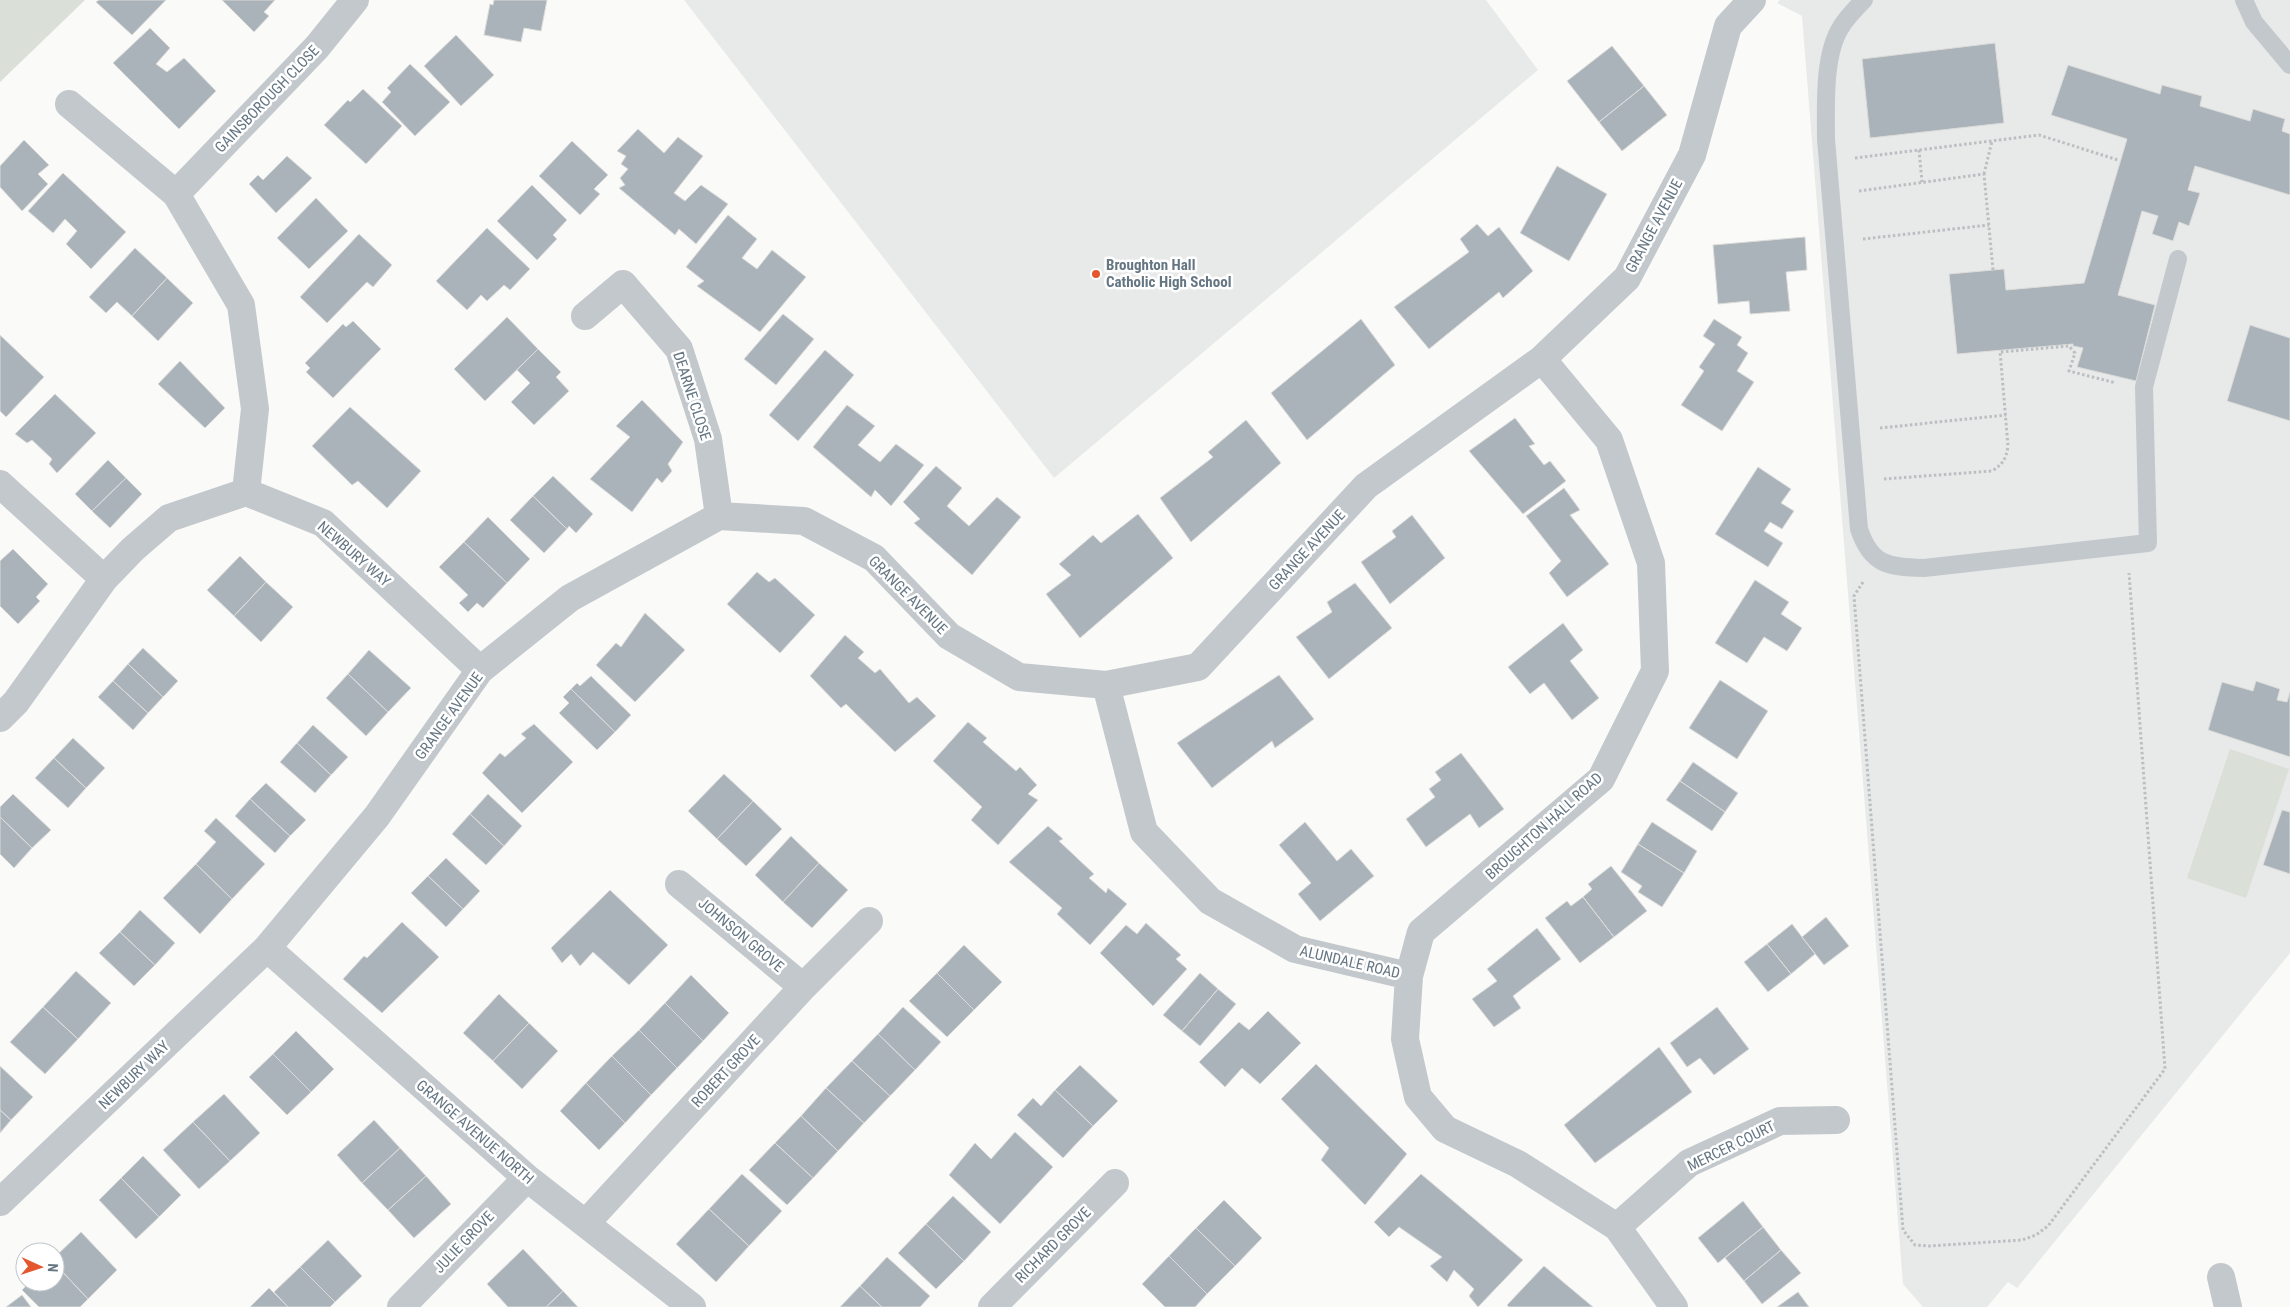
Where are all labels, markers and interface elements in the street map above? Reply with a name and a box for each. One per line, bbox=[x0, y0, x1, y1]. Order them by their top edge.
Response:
street label: GAINSBOROUGH CLOSE bbox=[211, 42, 323, 156]
street label: GRANGE AVENUE bbox=[1622, 176, 1686, 276]
place label: Broughton Hall Catholic High School bbox=[1106, 256, 1231, 291]
marker: Broughton Hall Catholic High School bbox=[1090, 268, 1102, 280]
street label: DEARNE CLOSE bbox=[669, 349, 715, 443]
street label: GRANGE AVENUE bbox=[1265, 506, 1349, 594]
street label: NEWBURY WAY bbox=[314, 517, 394, 591]
street label: GRANGE AVENUE bbox=[865, 552, 951, 638]
street label: GRANGE AVENUE bbox=[411, 669, 487, 763]
street label: BROUGHTON HALL ROAD bbox=[1482, 769, 1606, 883]
street label: JOHNSON GROVE bbox=[695, 894, 787, 976]
street label: ALUNDALE ROAD bbox=[1298, 942, 1402, 982]
street label: ROBERT GROVE bbox=[688, 1031, 764, 1111]
street label: NEWBURY WAY bbox=[95, 1037, 173, 1113]
street label: GRANGE AVENUE NORTH bbox=[413, 1076, 537, 1188]
street label: MERCER COURT bbox=[1684, 1117, 1778, 1175]
street label: RICHARD GROVE bbox=[1011, 1203, 1095, 1287]
street label: JULIE GROVE bbox=[430, 1207, 498, 1277]
north arrow bbox=[15, 1242, 65, 1292]
text: N bbox=[45, 1263, 61, 1272]

